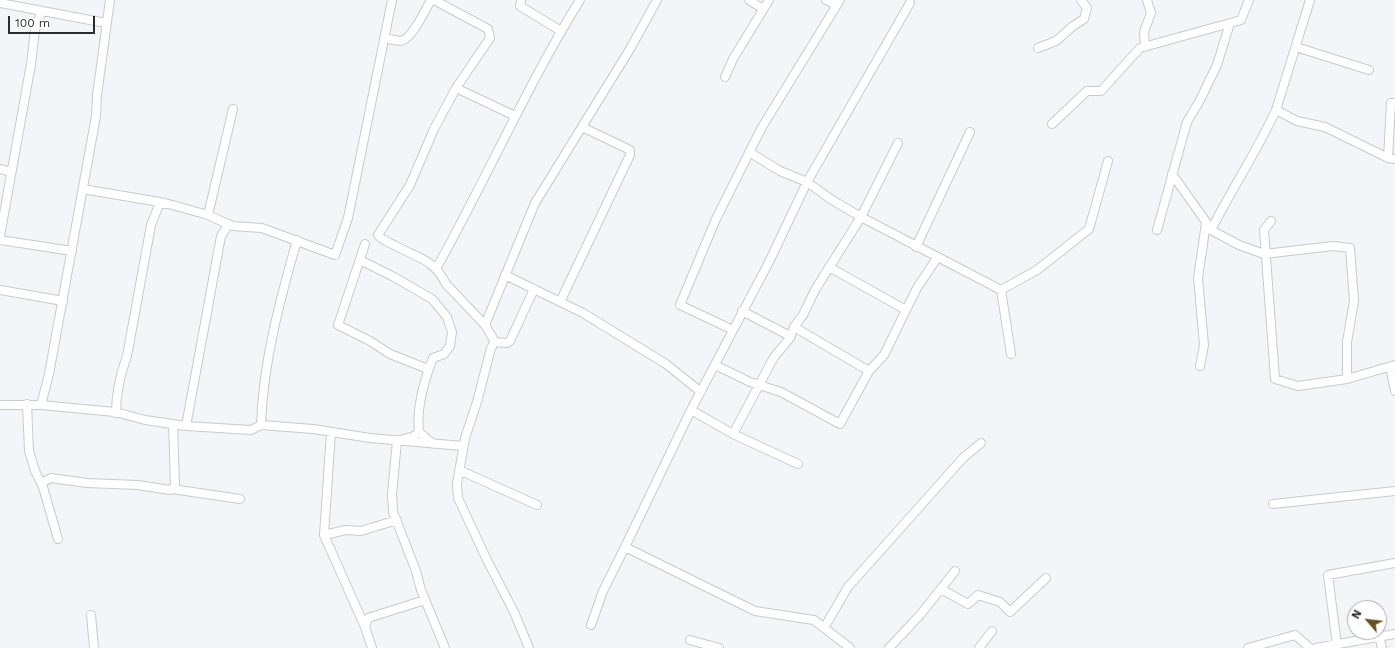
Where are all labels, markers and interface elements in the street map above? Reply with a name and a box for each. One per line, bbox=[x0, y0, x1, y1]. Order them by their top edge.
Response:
scale bar bbox=[10, 8, 97, 34]
text: 100 m bbox=[15, 16, 50, 30]
north arrow bbox=[1347, 600, 1387, 640]
text: N bbox=[1349, 608, 1364, 621]

